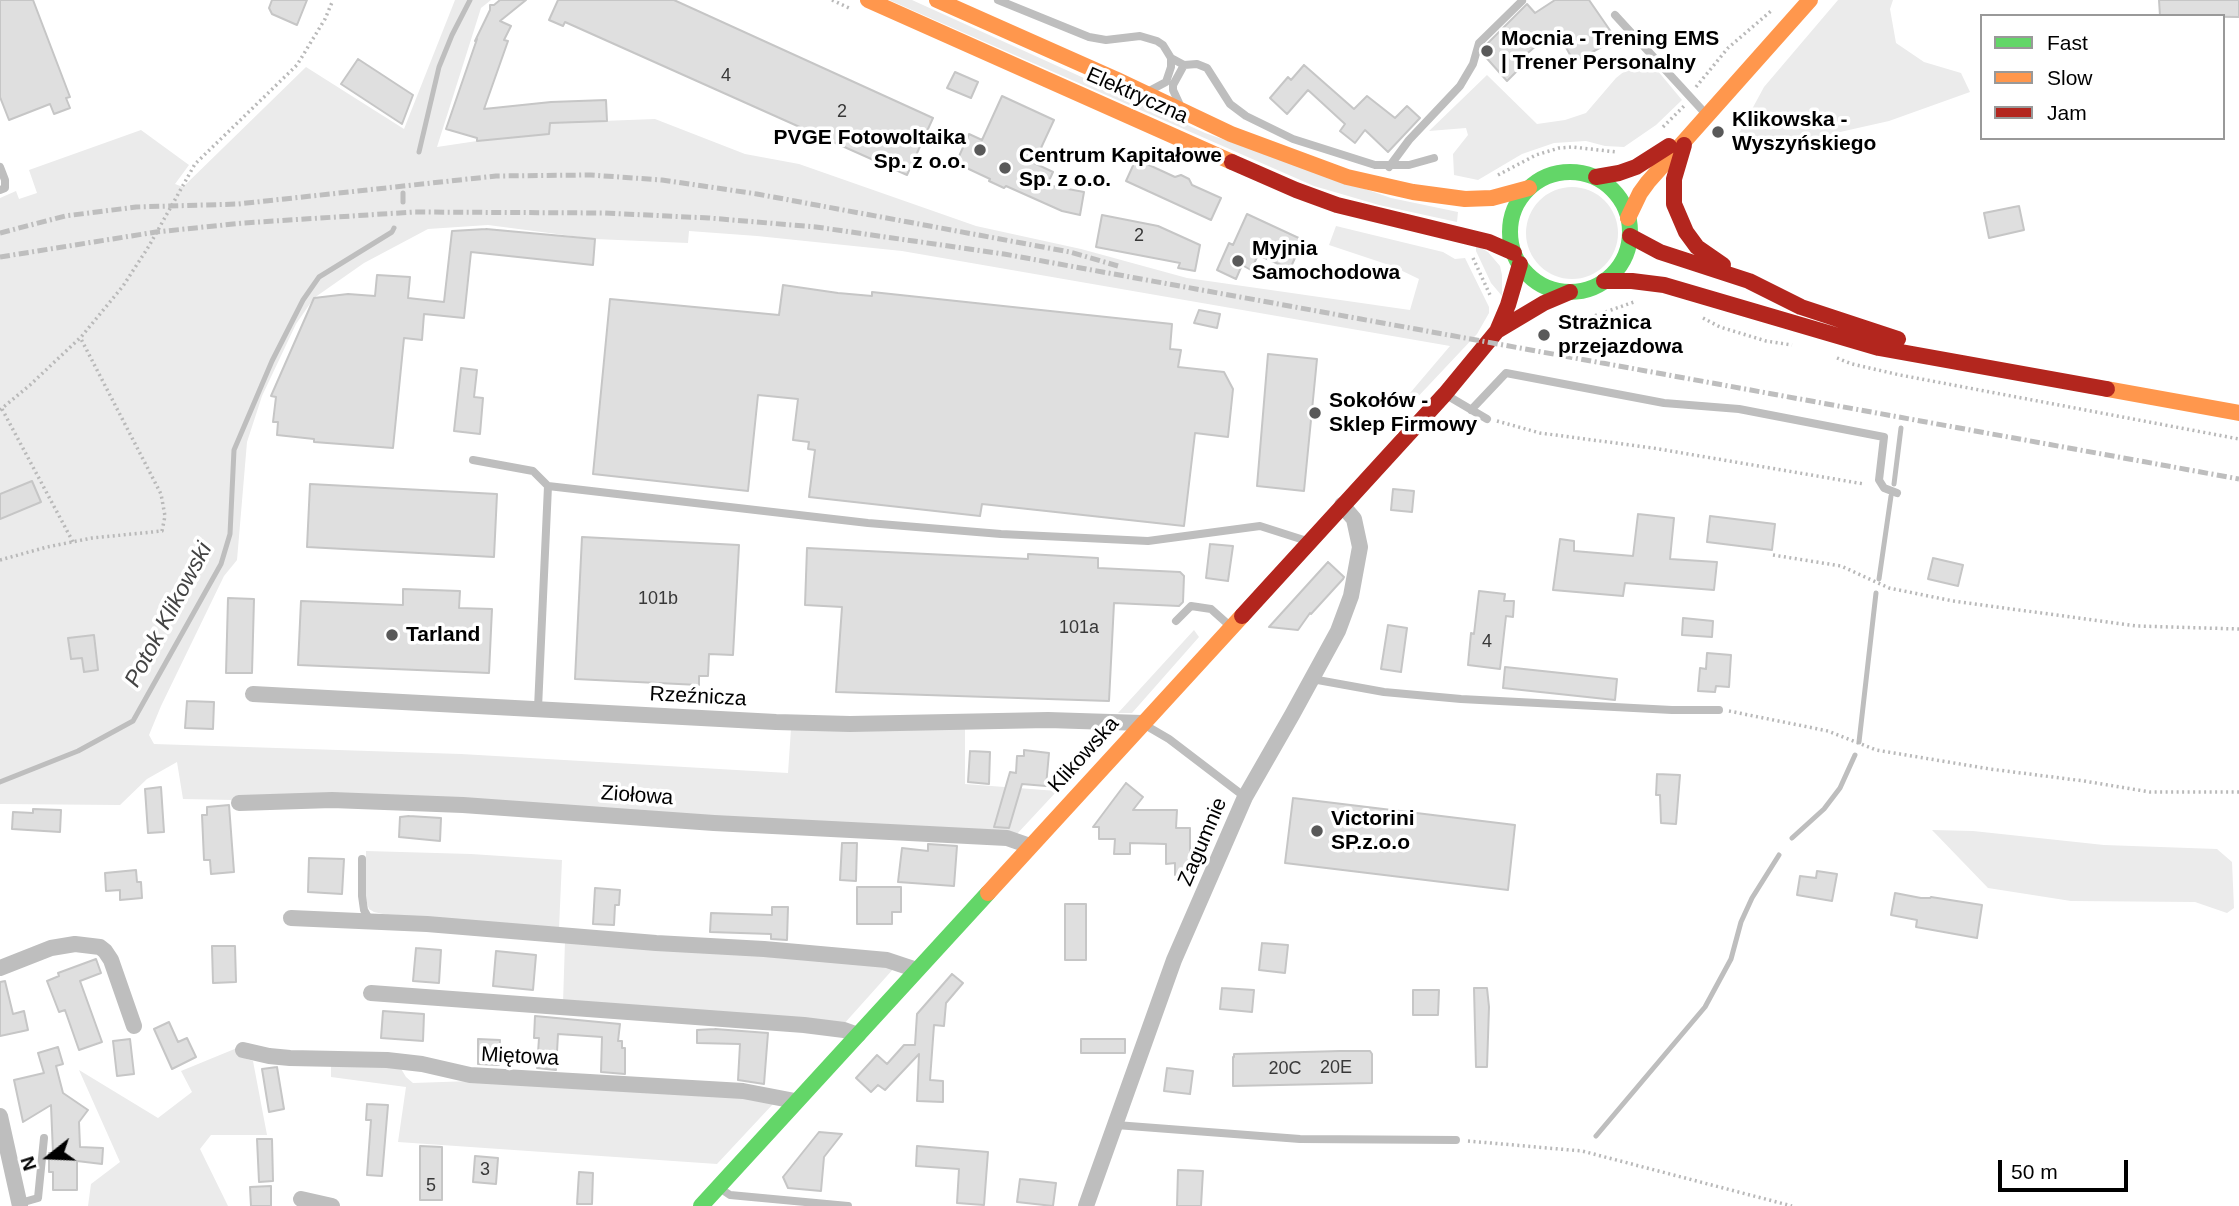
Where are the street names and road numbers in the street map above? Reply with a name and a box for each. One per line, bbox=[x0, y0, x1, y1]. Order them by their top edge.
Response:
street label: Elektryczna bbox=[1082, 62, 1192, 130]
street label: Rzeźnicza bbox=[649, 682, 747, 712]
street label: Klikowska bbox=[1043, 712, 1125, 798]
street label: Ziołowa bbox=[600, 781, 674, 811]
street label: Zagumnie bbox=[1173, 794, 1233, 890]
street label: Miętowa bbox=[480, 1042, 560, 1072]

